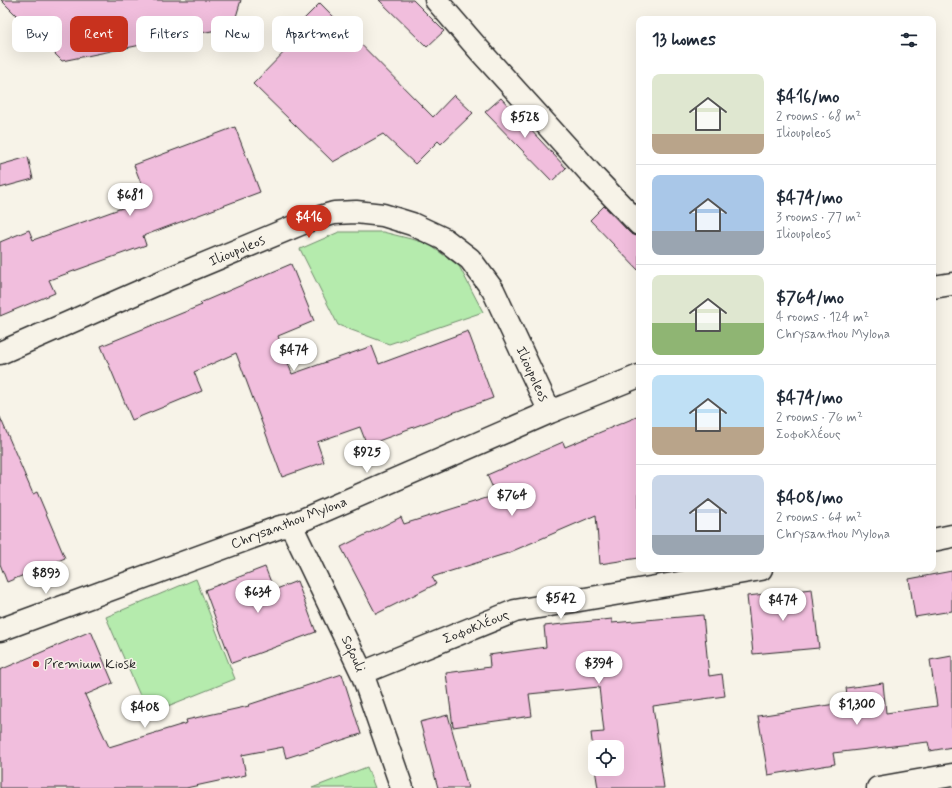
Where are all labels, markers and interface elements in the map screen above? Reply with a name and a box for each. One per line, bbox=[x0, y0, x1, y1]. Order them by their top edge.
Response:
chip: Buy bbox=[12, 16, 62, 52]
chip: Rent bbox=[70, 16, 128, 52]
chip: Filters bbox=[136, 16, 203, 52]
chip: New bbox=[211, 16, 264, 52]
chip: Apartment bbox=[272, 16, 363, 52]
text: 13 homes bbox=[652, 29, 716, 51]
icon: filters bbox=[898, 29, 920, 51]
text: $416/mo bbox=[776, 86, 839, 108]
icon: home bbox=[684, 90, 732, 138]
pin: $528 bbox=[501, 105, 549, 139]
text: 2 rooms · 68 m² bbox=[776, 108, 861, 125]
text: $528 bbox=[510, 109, 540, 126]
text: Ilioupoleos bbox=[776, 125, 831, 142]
pin: $681 bbox=[106, 183, 154, 217]
text: $681 bbox=[117, 187, 143, 204]
text: $474/mo bbox=[776, 187, 843, 209]
icon: home bbox=[684, 191, 732, 239]
pin: $416 bbox=[285, 205, 333, 239]
text: $416 bbox=[296, 209, 322, 226]
text: 3 rooms · 77 m² bbox=[776, 209, 862, 226]
text: Ilioupoleos bbox=[776, 226, 831, 243]
street label: Ilioupoleos bbox=[206, 231, 268, 271]
text: $764/mo bbox=[776, 287, 844, 309]
icon: home bbox=[684, 291, 732, 339]
text: 4 rooms · 124 m² bbox=[776, 309, 869, 326]
text: Chrysanthou Mylona bbox=[776, 326, 890, 343]
pin: $474 bbox=[270, 338, 318, 372]
text: $474 bbox=[279, 342, 309, 359]
street label: Ilioupoleos bbox=[511, 343, 553, 405]
text: $474/mo bbox=[776, 387, 843, 409]
icon: home bbox=[684, 391, 732, 439]
text: 2 rooms · 76 m² bbox=[776, 409, 863, 426]
text: Σοφοκλέους bbox=[776, 426, 841, 443]
pin: $925 bbox=[343, 440, 391, 474]
text: $925 bbox=[353, 444, 381, 461]
pin: $764 bbox=[488, 483, 536, 517]
text: $764 bbox=[497, 487, 527, 504]
text: $408/mo bbox=[776, 487, 843, 509]
icon: home bbox=[684, 491, 732, 539]
street label: Chrysanthou Mylona bbox=[228, 493, 350, 553]
text: 2 rooms · 64 m² bbox=[776, 509, 862, 526]
text: Chrysanthou Mylona bbox=[776, 526, 890, 543]
pin: $893 bbox=[22, 561, 70, 595]
text: $893 bbox=[32, 565, 60, 582]
pin: $634 bbox=[234, 580, 282, 614]
text: $634 bbox=[244, 584, 272, 601]
pin: $542 bbox=[537, 586, 585, 620]
pin: $474 bbox=[759, 588, 807, 622]
text: $542 bbox=[545, 590, 577, 607]
text: $474 bbox=[768, 592, 798, 609]
street label: Σοφοκλέους bbox=[440, 605, 512, 648]
street label: Sofouli bbox=[335, 633, 369, 676]
pin: $394 bbox=[575, 651, 623, 685]
place label: Premium Kiosk bbox=[44, 655, 136, 673]
text: $394 bbox=[585, 655, 613, 672]
marker: Premium Kiosk bbox=[31, 659, 41, 669]
pin: $1,300 bbox=[824, 692, 890, 726]
pin: $408 bbox=[121, 695, 169, 729]
text: $1,300 bbox=[839, 696, 875, 713]
text: $408 bbox=[130, 699, 160, 716]
map controls bbox=[588, 740, 624, 776]
button: locate bbox=[588, 740, 624, 776]

